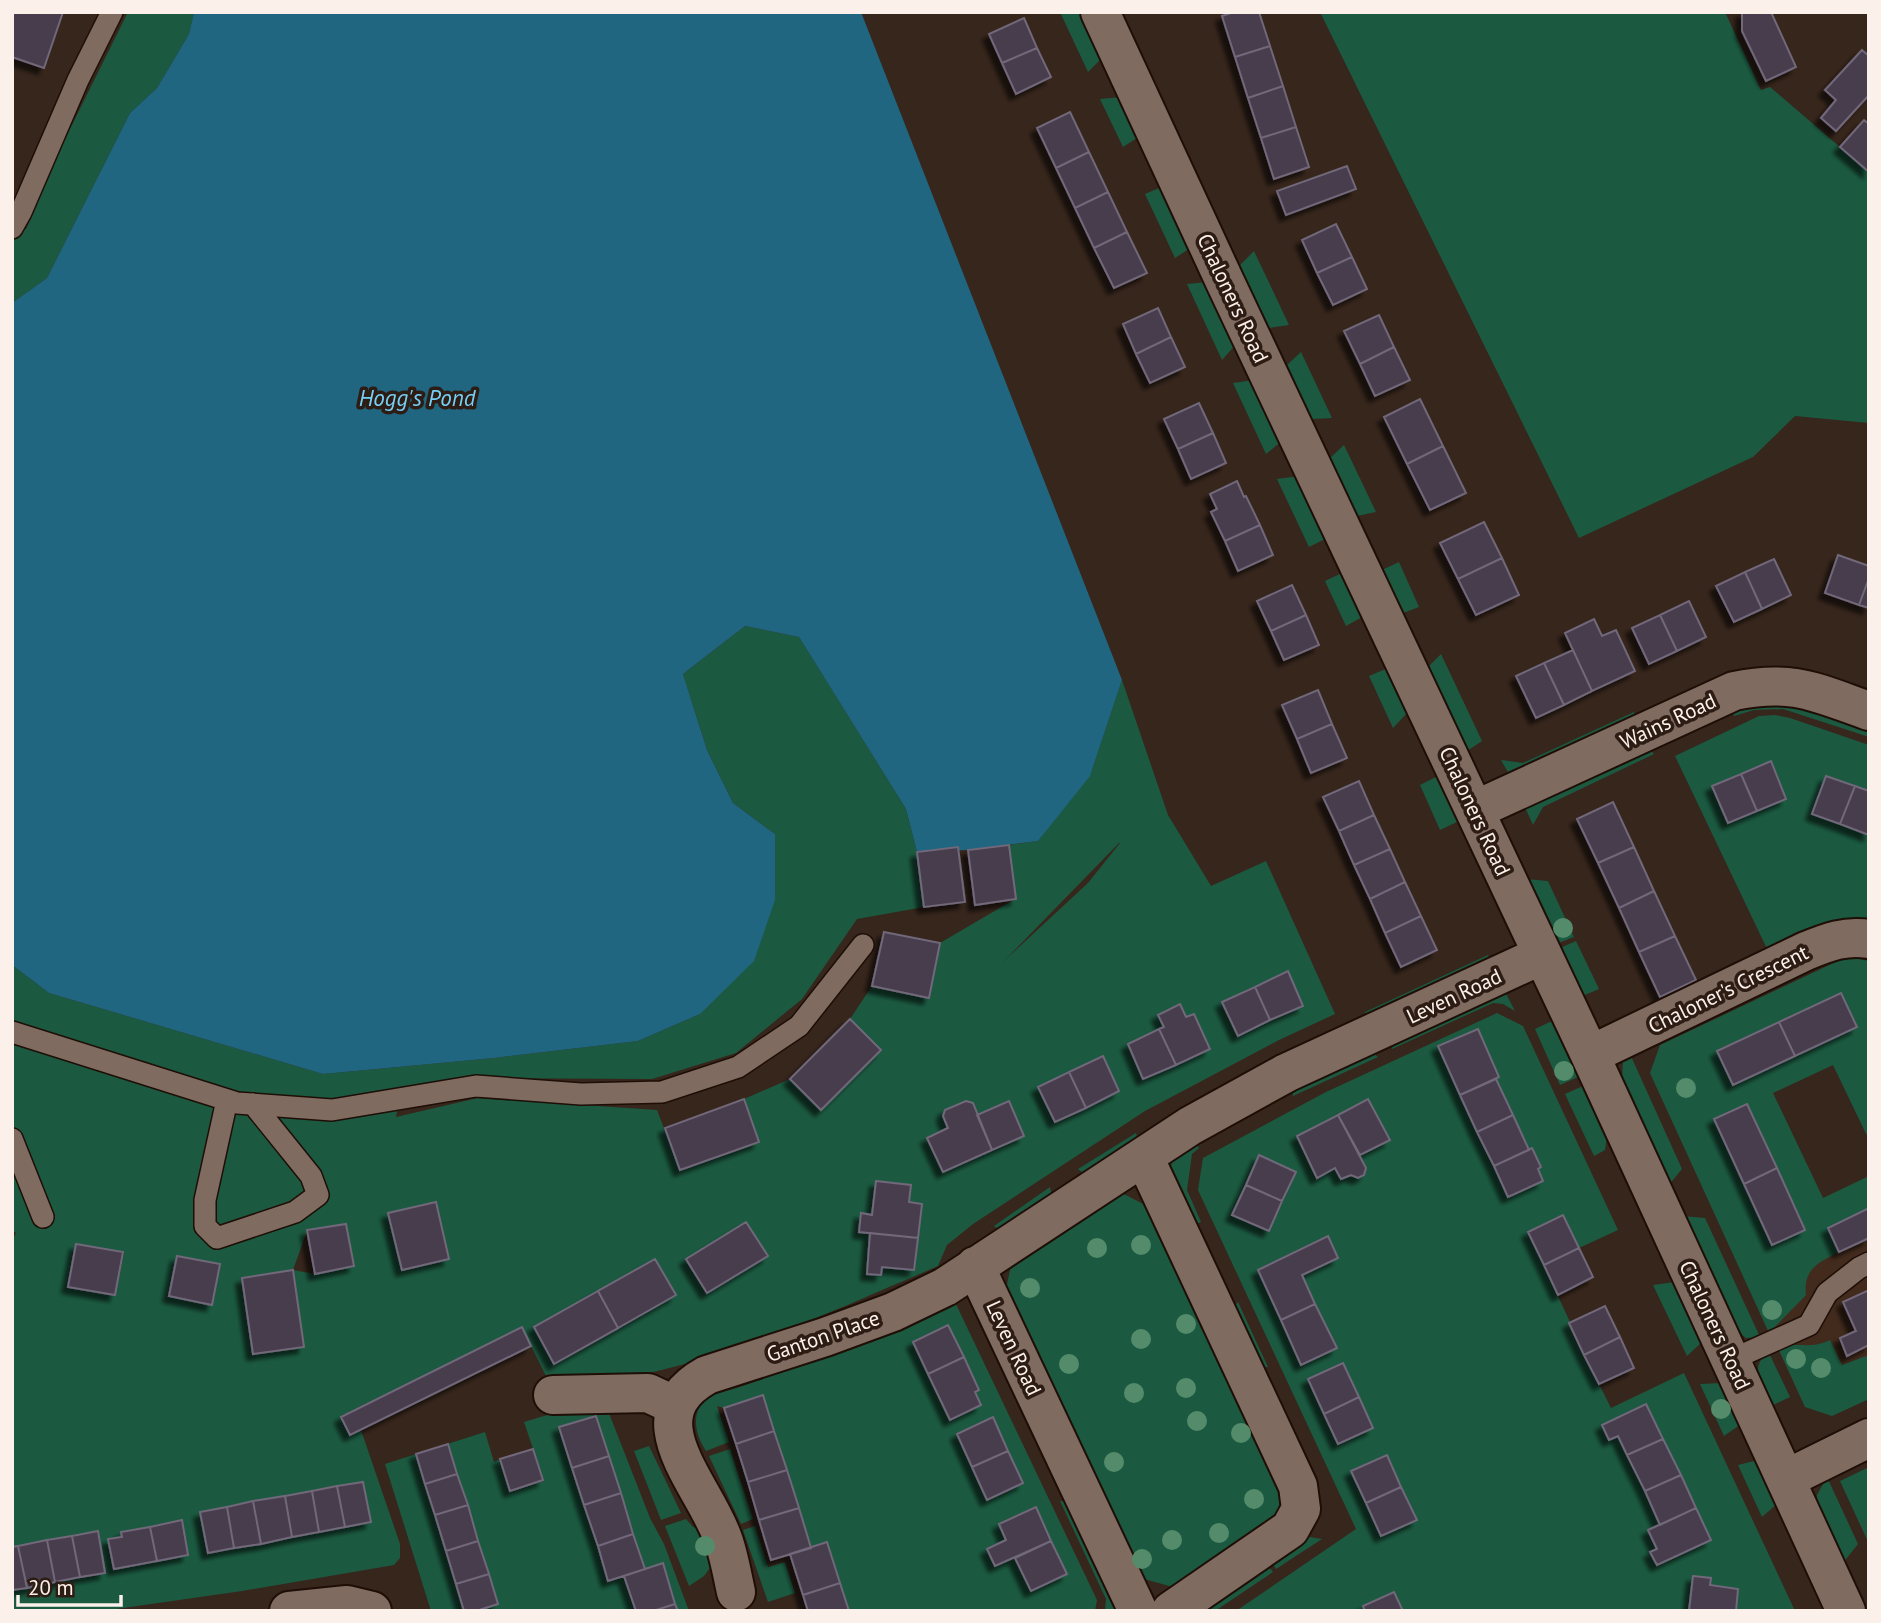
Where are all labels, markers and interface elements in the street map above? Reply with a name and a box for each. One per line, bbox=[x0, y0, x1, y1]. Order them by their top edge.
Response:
street label: Chaloners Road bbox=[1191, 229, 1275, 367]
water label: Hogg's Pond bbox=[359, 383, 477, 412]
street label: Wains Road bbox=[1616, 687, 1720, 755]
street label: Chaloners Road bbox=[1433, 742, 1517, 880]
street label: Chaloner's Crescent bbox=[1644, 939, 1812, 1039]
street label: Leven Road bbox=[1402, 962, 1506, 1030]
street label: Chaloners Road bbox=[1673, 1256, 1757, 1394]
street label: Leven Road bbox=[980, 1296, 1048, 1400]
street label: Ganton Place bbox=[763, 1304, 883, 1368]
scale bar bbox=[18, 1564, 121, 1608]
text: 20 m bbox=[28, 1574, 74, 1601]

